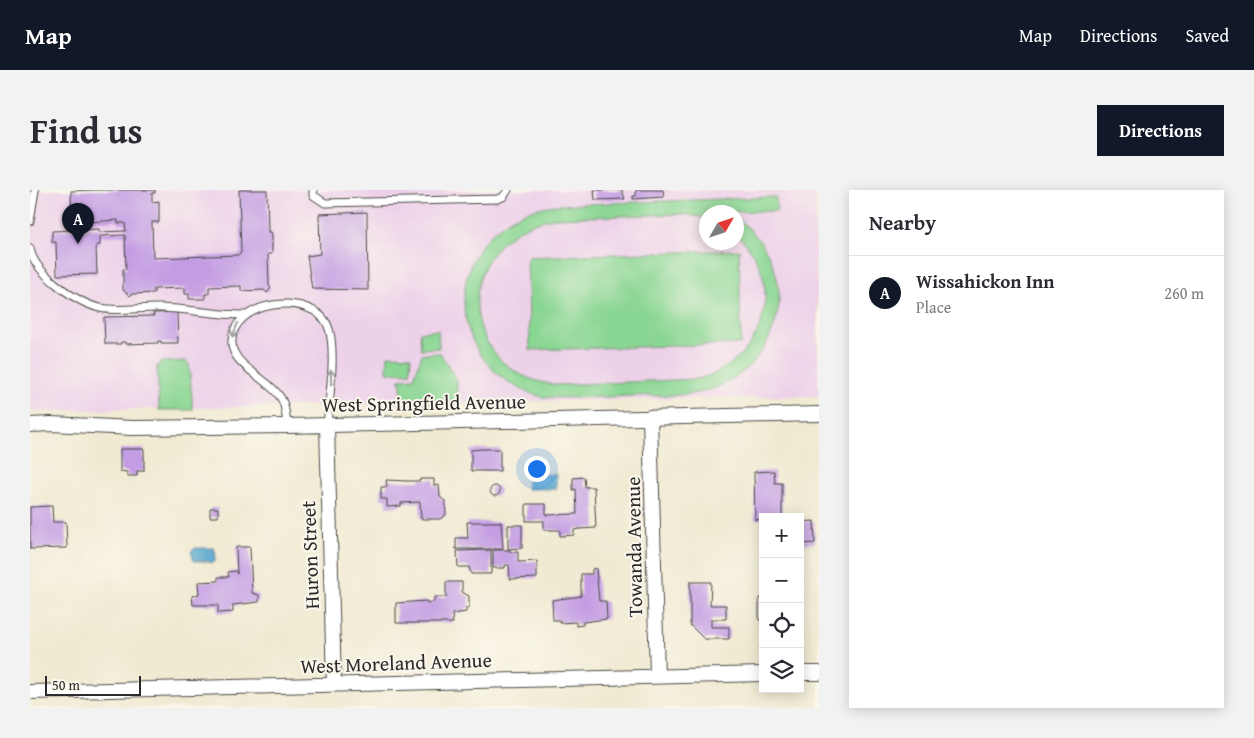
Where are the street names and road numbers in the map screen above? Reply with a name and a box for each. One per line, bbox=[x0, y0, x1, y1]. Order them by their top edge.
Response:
street label: West Springfield Avenue bbox=[322, 386, 526, 419]
street label: Towanda Avenue bbox=[618, 476, 649, 618]
street label: Huron Street bbox=[293, 500, 326, 610]
street label: West Moreland Avenue bbox=[300, 645, 492, 680]

